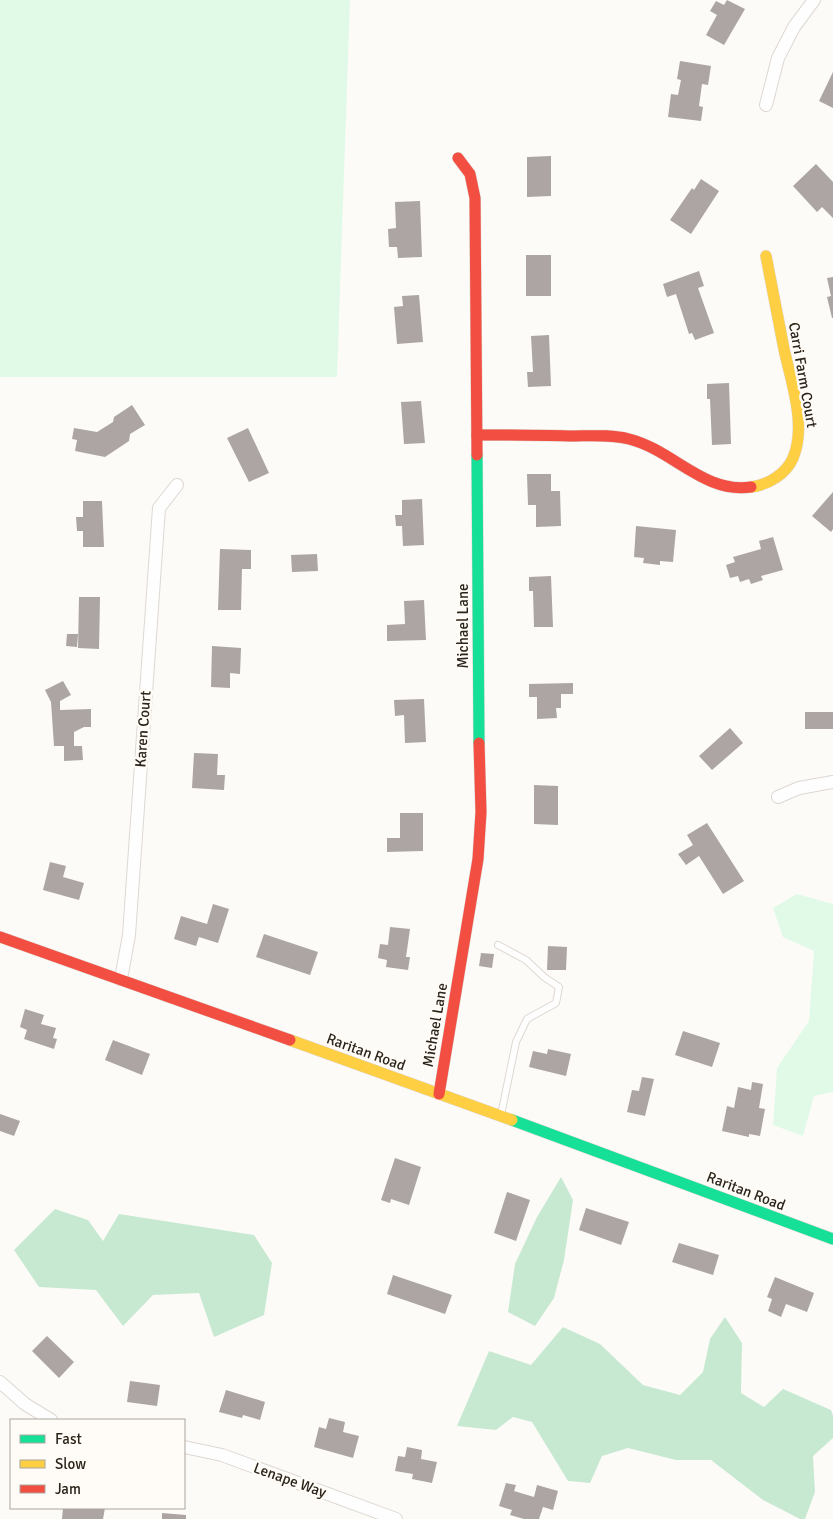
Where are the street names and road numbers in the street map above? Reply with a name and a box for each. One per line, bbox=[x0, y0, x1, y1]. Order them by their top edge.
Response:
street label: Carri Farm Court bbox=[785, 321, 821, 429]
street label: Michael Lane bbox=[454, 583, 472, 669]
street label: Karen Court bbox=[131, 690, 155, 768]
street label: Michael Lane bbox=[419, 982, 451, 1068]
street label: Raritan Road bbox=[324, 1029, 408, 1075]
street label: Raritan Road bbox=[704, 1168, 788, 1214]
street label: Lenape Way bbox=[251, 1459, 329, 1501]

